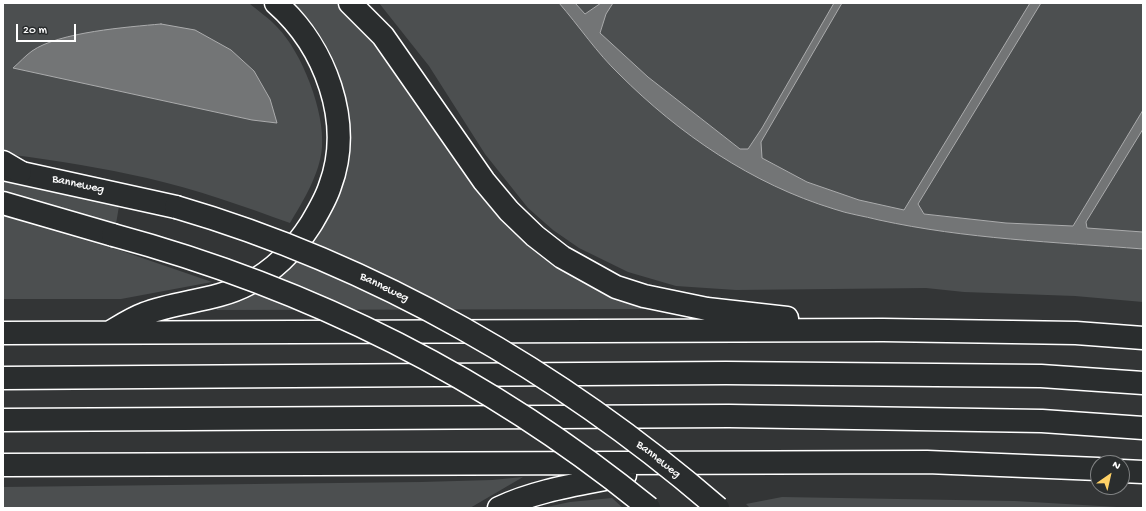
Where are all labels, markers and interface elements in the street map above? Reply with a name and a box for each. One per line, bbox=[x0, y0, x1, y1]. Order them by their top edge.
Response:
scale bar bbox=[18, 16, 78, 42]
text: 20 m bbox=[23, 24, 47, 38]
street label: Banneweg bbox=[51, 172, 105, 198]
street label: Banneweg bbox=[357, 270, 411, 306]
street label: Banneweg bbox=[633, 438, 683, 482]
north arrow bbox=[1090, 455, 1130, 495]
text: N bbox=[1110, 459, 1122, 473]

